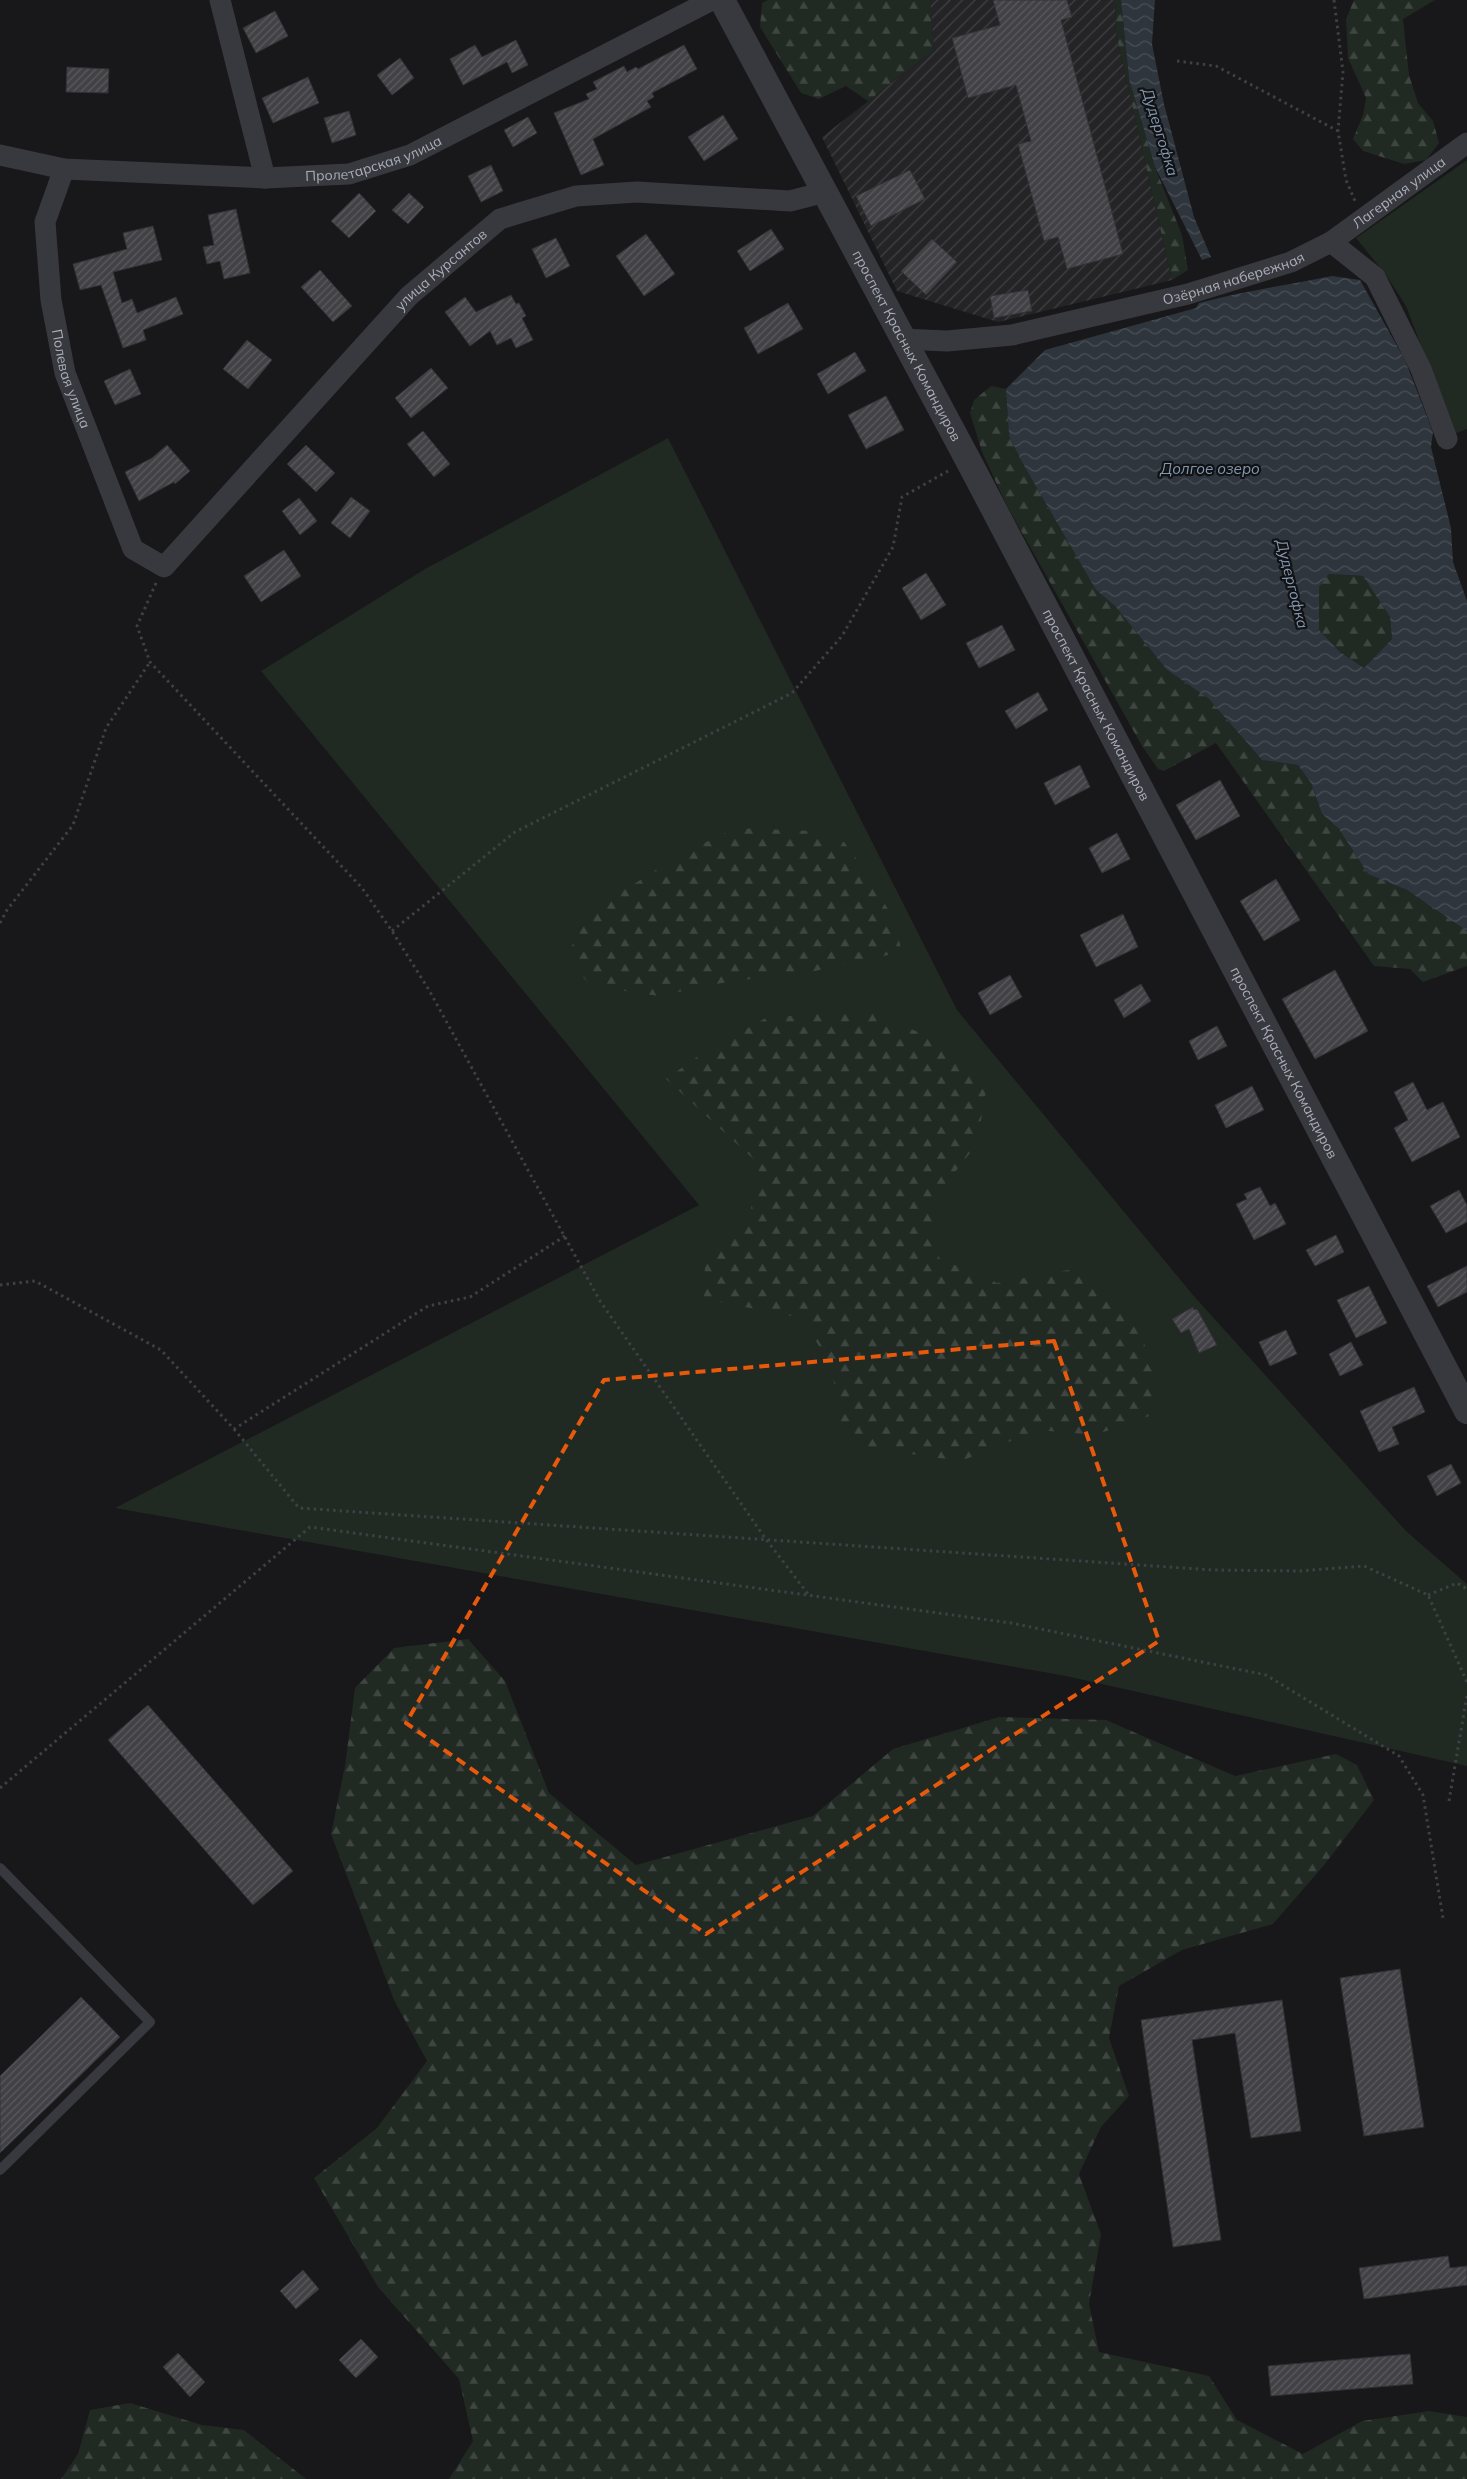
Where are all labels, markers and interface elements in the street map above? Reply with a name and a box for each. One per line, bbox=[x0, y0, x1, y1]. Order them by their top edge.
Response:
water label: Дудергофка bbox=[1138, 85, 1183, 178]
street label: Пролетарская улица bbox=[305, 131, 445, 185]
street label: Лагерная улица bbox=[1349, 153, 1449, 232]
street label: улица Курсантов bbox=[391, 225, 491, 314]
street label: проспект Красных Командиров bbox=[848, 247, 965, 445]
street label: Озёрная набережная bbox=[1161, 248, 1307, 309]
street label: Полевая улица bbox=[48, 328, 95, 431]
water label: Долгое озеро bbox=[1159, 459, 1260, 478]
water label: Дудергофка bbox=[1272, 536, 1313, 630]
street label: проспект Красных Командиров bbox=[1039, 606, 1154, 804]
street label: проспект Красных Командиров bbox=[1226, 963, 1342, 1162]

